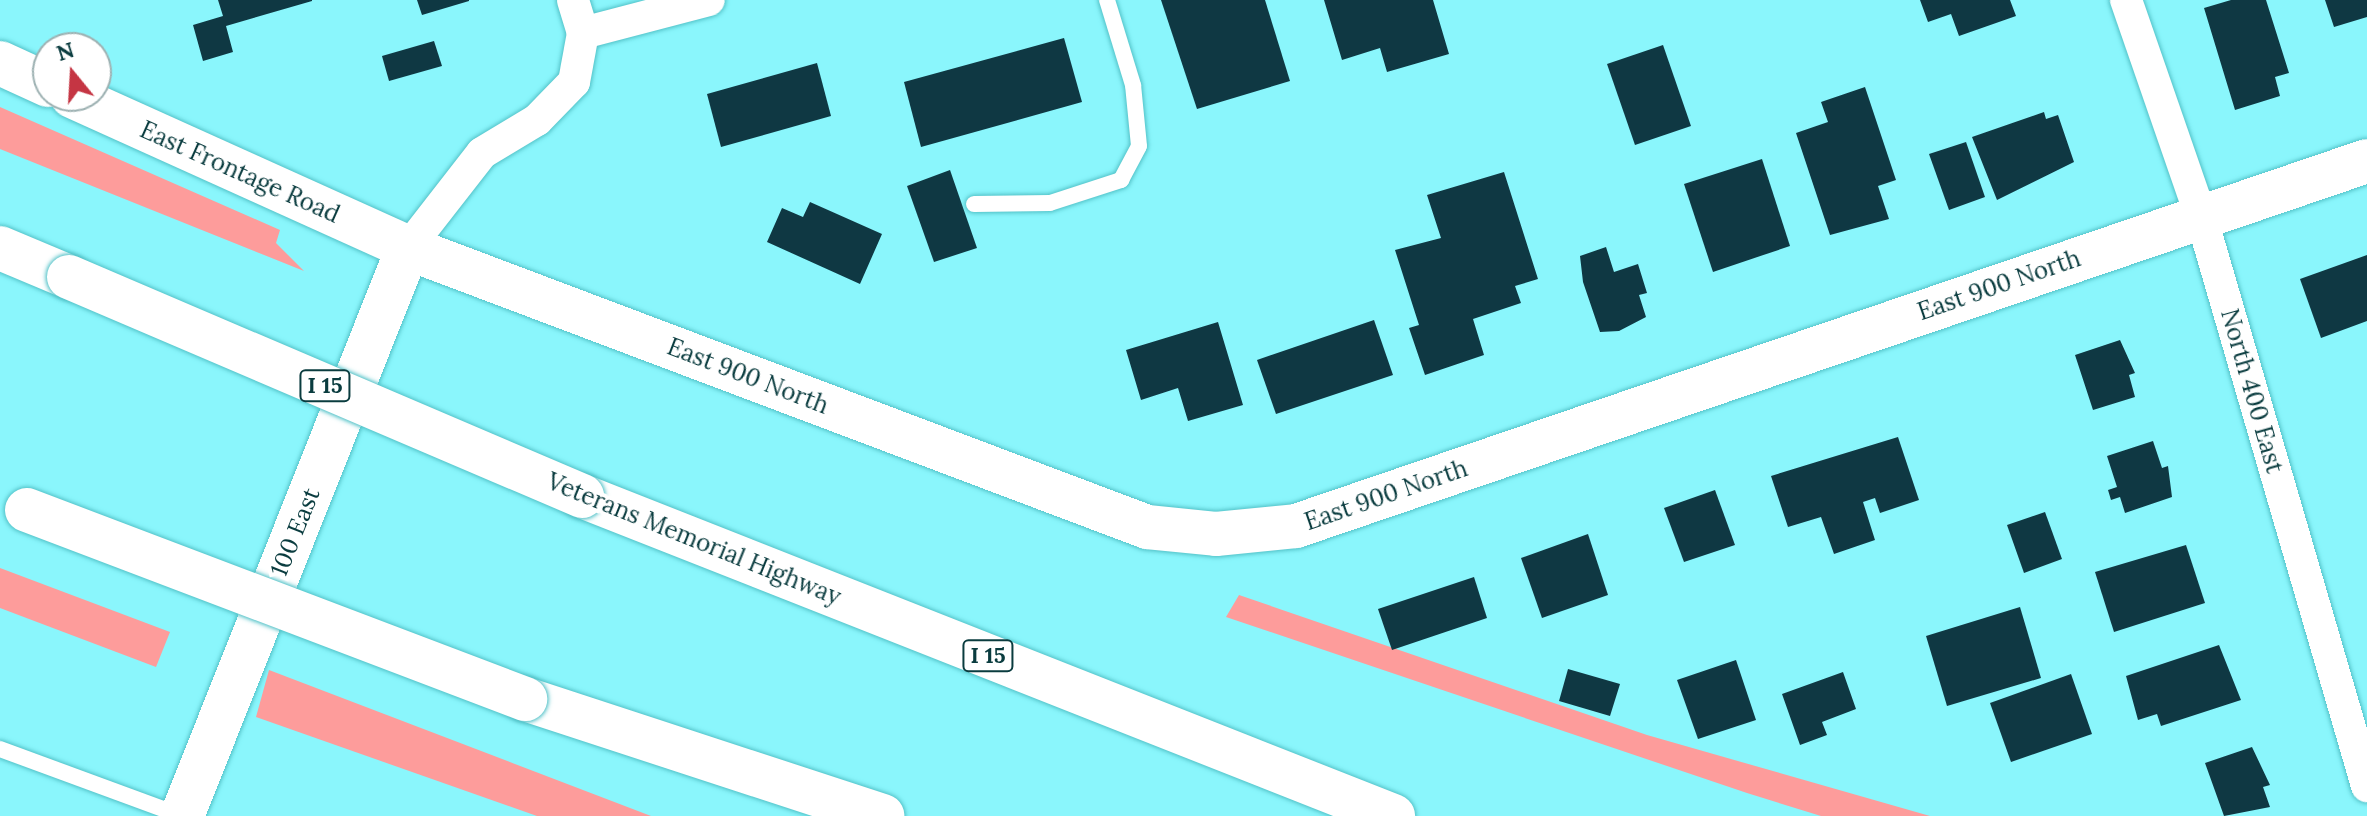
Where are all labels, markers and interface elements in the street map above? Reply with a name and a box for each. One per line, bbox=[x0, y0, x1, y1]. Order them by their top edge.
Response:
north arrow bbox=[32, 32, 112, 112]
text: N bbox=[53, 35, 78, 67]
street label: East Frontage Road bbox=[136, 115, 344, 229]
street label: East 900 North bbox=[1914, 244, 2084, 326]
street label: North 400 East bbox=[2215, 306, 2289, 476]
street label: East 900 North bbox=[663, 332, 833, 420]
road number: I 15 bbox=[299, 368, 351, 404]
street label: East 900 North bbox=[1301, 454, 1471, 536]
street label: Veterans Memorial Highway bbox=[543, 467, 845, 611]
street label: 100 East bbox=[264, 484, 326, 580]
road number: I 15 bbox=[962, 638, 1014, 674]

